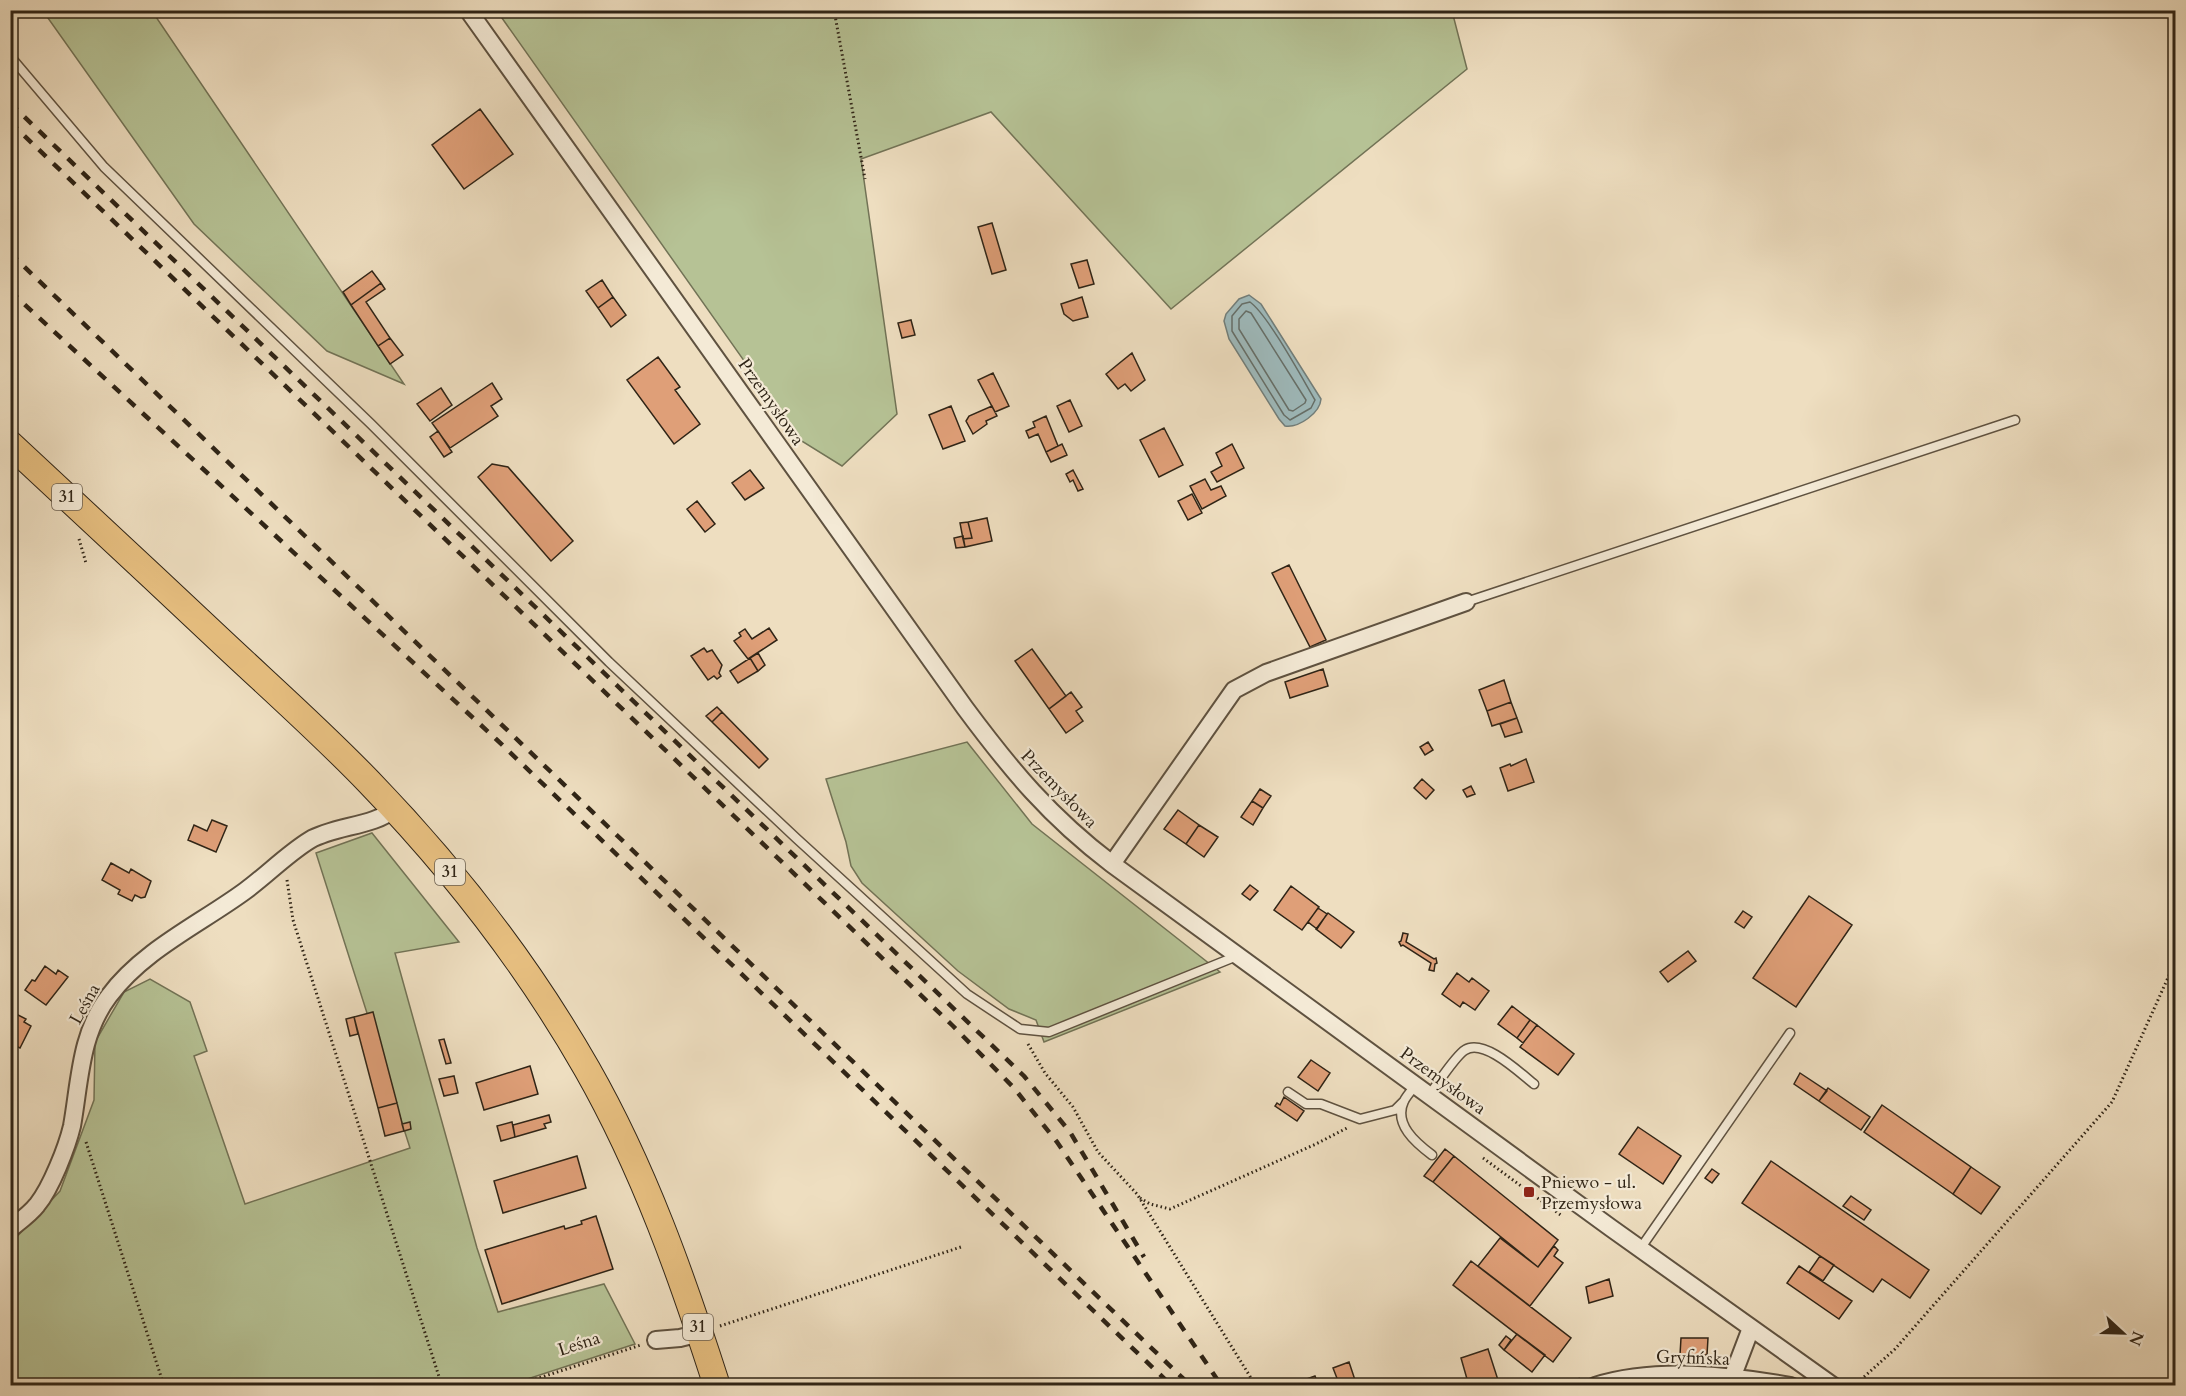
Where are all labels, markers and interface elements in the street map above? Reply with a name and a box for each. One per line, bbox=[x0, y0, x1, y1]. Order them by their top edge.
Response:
street label: Przemysłowa bbox=[732, 353, 810, 451]
road number: 31 bbox=[52, 484, 82, 510]
street label: Przemysłowa bbox=[1015, 744, 1103, 834]
road number: 31 bbox=[435, 859, 465, 885]
street label: Leśna bbox=[64, 979, 106, 1029]
street label: Przemysłowa bbox=[1395, 1041, 1491, 1121]
place label: Pniewo - ul. Przemysłowa bbox=[1541, 1170, 1642, 1216]
marker: Pniewo - ul. Przemysłowa bbox=[1522, 1185, 1536, 1199]
north arrow bbox=[2093, 1303, 2153, 1363]
road number: 31 bbox=[683, 1314, 713, 1340]
street label: Leśna bbox=[555, 1325, 604, 1363]
text: N bbox=[2123, 1328, 2149, 1349]
street label: Gryfińska bbox=[1656, 1344, 1731, 1372]

